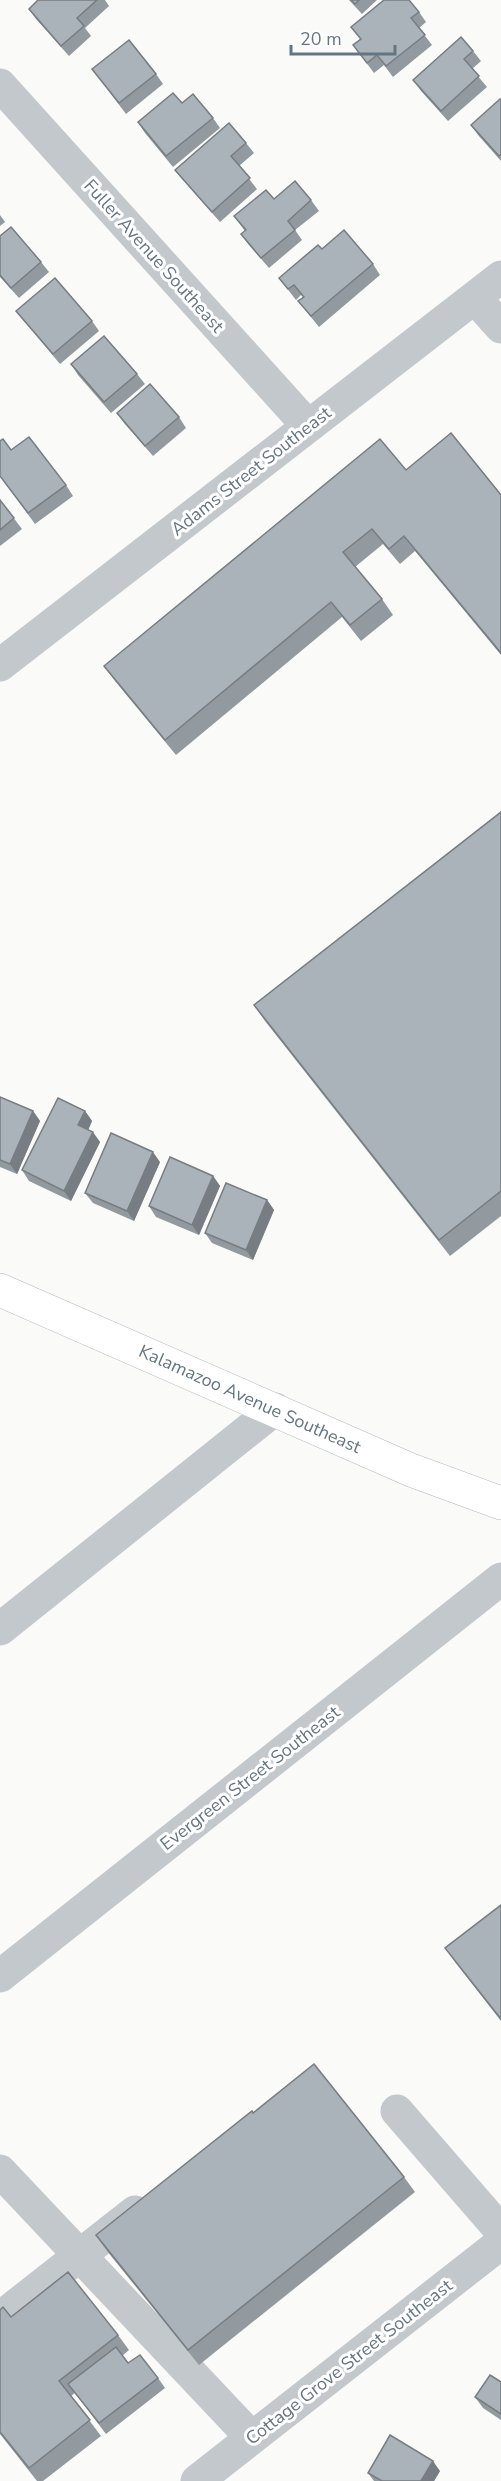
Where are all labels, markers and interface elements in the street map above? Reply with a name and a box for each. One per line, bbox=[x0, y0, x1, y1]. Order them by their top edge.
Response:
scale bar bbox=[291, 18, 394, 56]
text: 20 m bbox=[300, 27, 342, 51]
street label: Fuller Avenue Southeast bbox=[79, 174, 230, 338]
street label: Adams Street Southeast bbox=[166, 400, 337, 541]
street label: Kalamazoo Avenue Southeast bbox=[135, 1339, 366, 1459]
street label: Evergreen Street Southeast bbox=[155, 1700, 345, 1856]
street label: Cottage Grove Street Southeast bbox=[241, 2273, 458, 2450]

